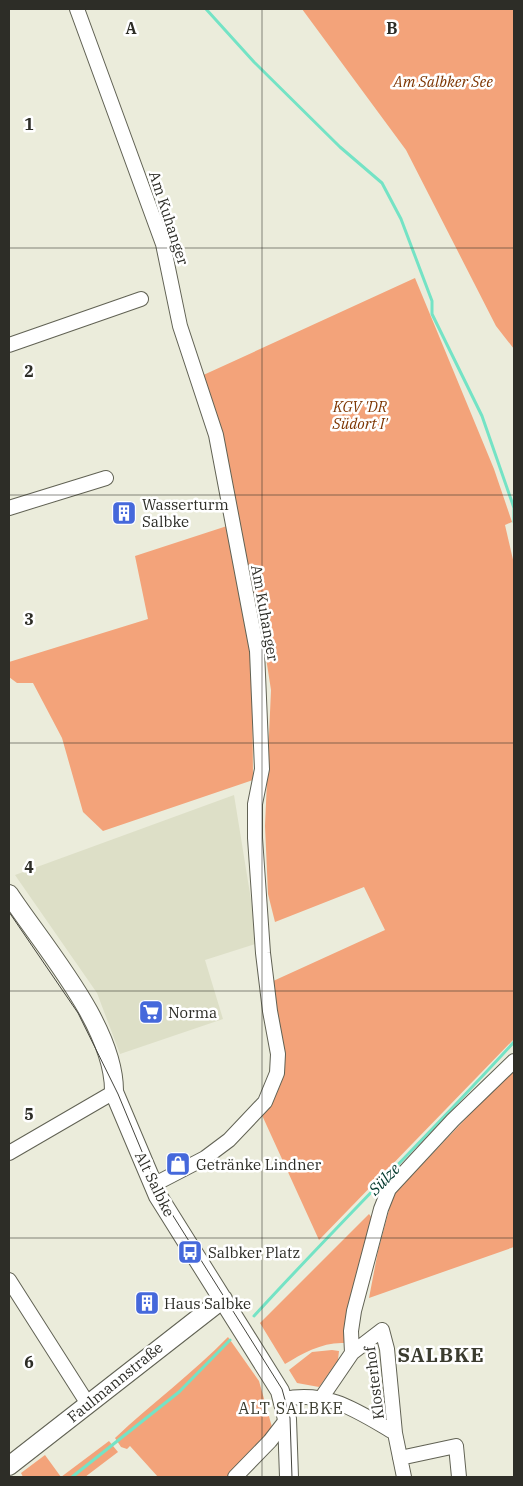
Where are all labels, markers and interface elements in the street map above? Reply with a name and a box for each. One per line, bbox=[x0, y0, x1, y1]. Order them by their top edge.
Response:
text: A bbox=[125, 18, 137, 38]
text: B bbox=[386, 18, 398, 38]
park label: Am Salbker See bbox=[392, 72, 493, 91]
text: 1 bbox=[24, 114, 34, 134]
street label: Am Kuhanger bbox=[145, 169, 193, 268]
text: 2 bbox=[24, 361, 34, 381]
park label: KGV 'DR Südort I' bbox=[331, 397, 388, 433]
place label: Wasserturm Salbke bbox=[142, 495, 229, 531]
building icon: Wasserturm Salbke bbox=[111, 500, 137, 526]
street label: Am Kuhanger bbox=[247, 563, 283, 663]
text: 3 bbox=[24, 609, 34, 629]
text: 4 bbox=[24, 857, 34, 877]
supermarket icon: Norma bbox=[138, 999, 164, 1025]
place label: Norma bbox=[168, 1003, 217, 1022]
text: 5 bbox=[24, 1104, 34, 1124]
street label: Alt Salbke bbox=[131, 1148, 179, 1220]
shop icon: Getränke Lindner bbox=[165, 1151, 191, 1177]
place label: Getränke Lindner bbox=[196, 1155, 322, 1174]
water label: Sülze bbox=[363, 1159, 404, 1200]
bus stop icon: Salbker Platz bbox=[177, 1239, 203, 1265]
place label: Salbker Platz bbox=[208, 1243, 300, 1262]
building icon: Haus Salbke bbox=[134, 1290, 160, 1316]
place label: Haus Salbke bbox=[164, 1294, 251, 1313]
street label: Faulmannstraße bbox=[63, 1338, 167, 1426]
district label: SALBKE bbox=[397, 1341, 485, 1368]
street label: Klosterhof bbox=[360, 1344, 388, 1421]
text: 6 bbox=[24, 1352, 34, 1372]
district label: ALT SALBKE bbox=[238, 1398, 344, 1418]

